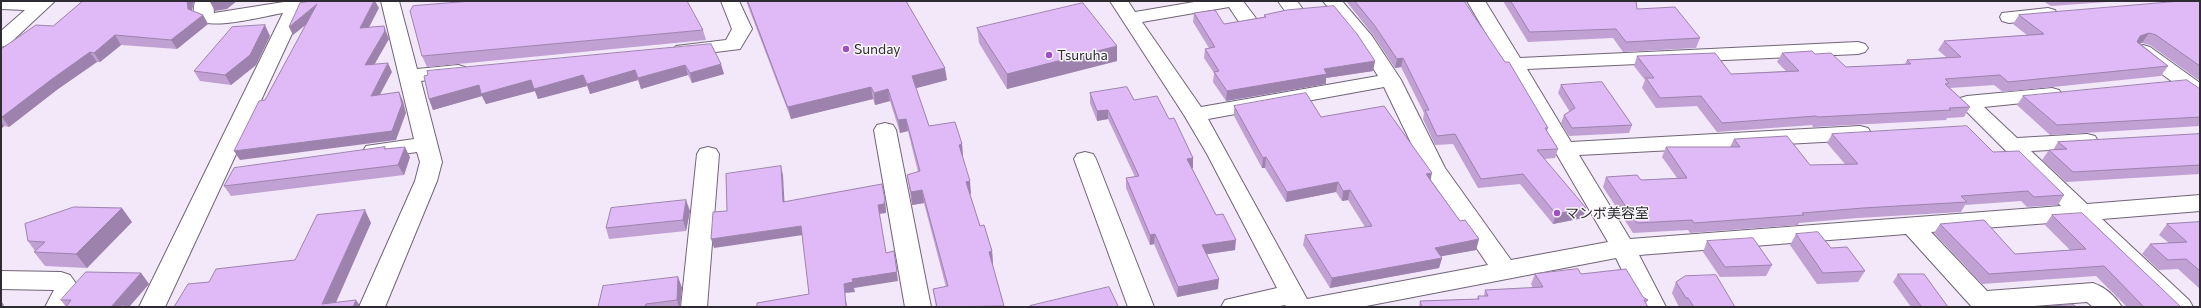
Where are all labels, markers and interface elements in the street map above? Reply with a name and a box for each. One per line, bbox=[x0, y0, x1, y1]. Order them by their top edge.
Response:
place label: Sunday bbox=[854, 41, 901, 57]
marker: Sunday bbox=[841, 44, 851, 54]
place label: Tsuruha bbox=[1057, 47, 1108, 63]
marker: Tsuruha bbox=[1044, 50, 1054, 60]
place label: マンボ美容室 bbox=[1565, 205, 1649, 221]
marker: マンボ美容室 bbox=[1552, 208, 1562, 218]

